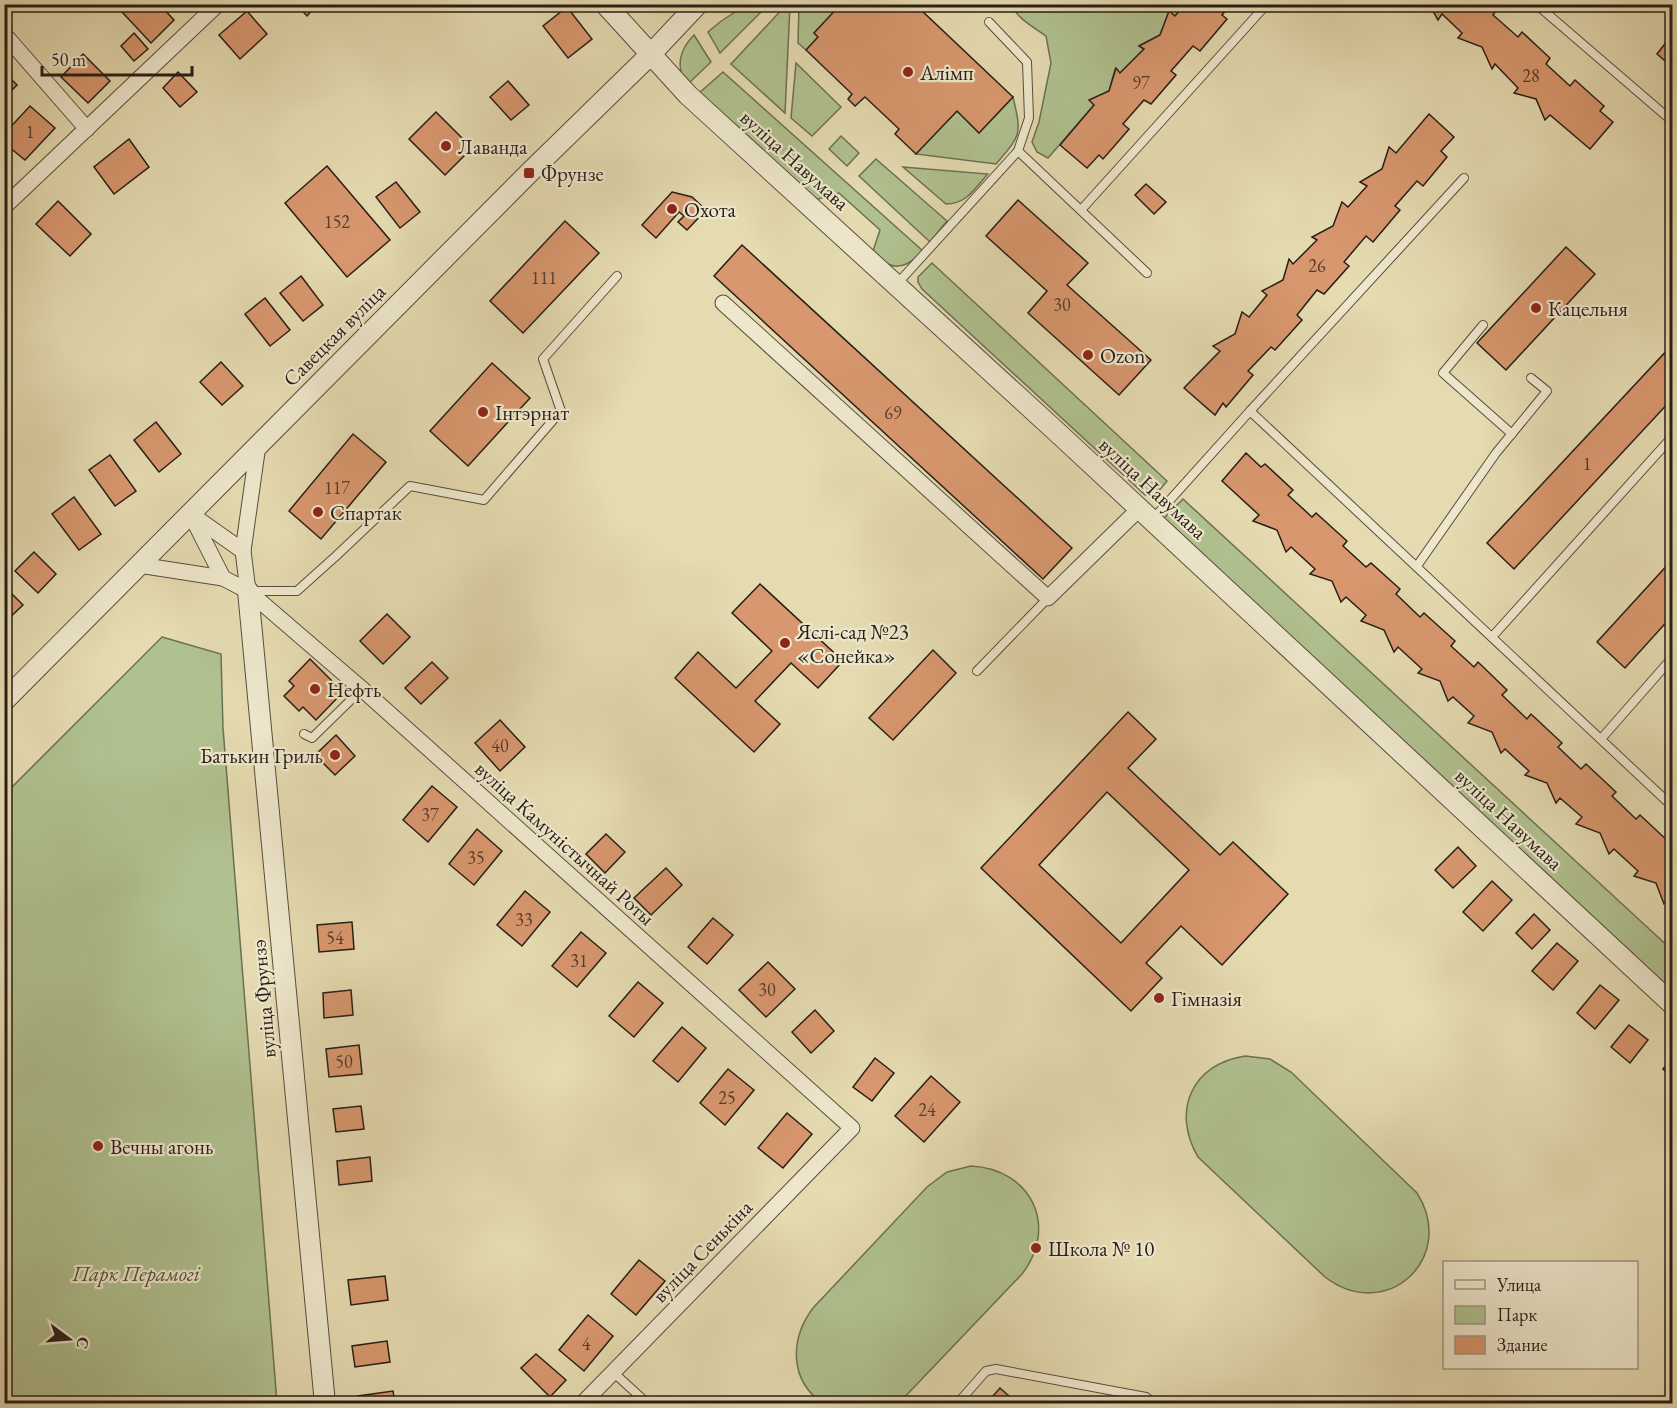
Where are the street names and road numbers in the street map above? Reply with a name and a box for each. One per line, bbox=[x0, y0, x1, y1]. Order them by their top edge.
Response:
street label: вуліца Навумава bbox=[735, 104, 856, 217]
street label: Савецкая вуліца bbox=[277, 277, 392, 392]
street label: вуліца Навумава bbox=[1093, 431, 1213, 545]
street label: вуліца Камуністычнай Роты bbox=[469, 755, 661, 931]
street label: вуліца Навумава bbox=[1449, 762, 1569, 876]
street label: вуліца Фрунзэ bbox=[244, 939, 282, 1059]
street label: вуліца Сенькіна bbox=[646, 1193, 758, 1308]

